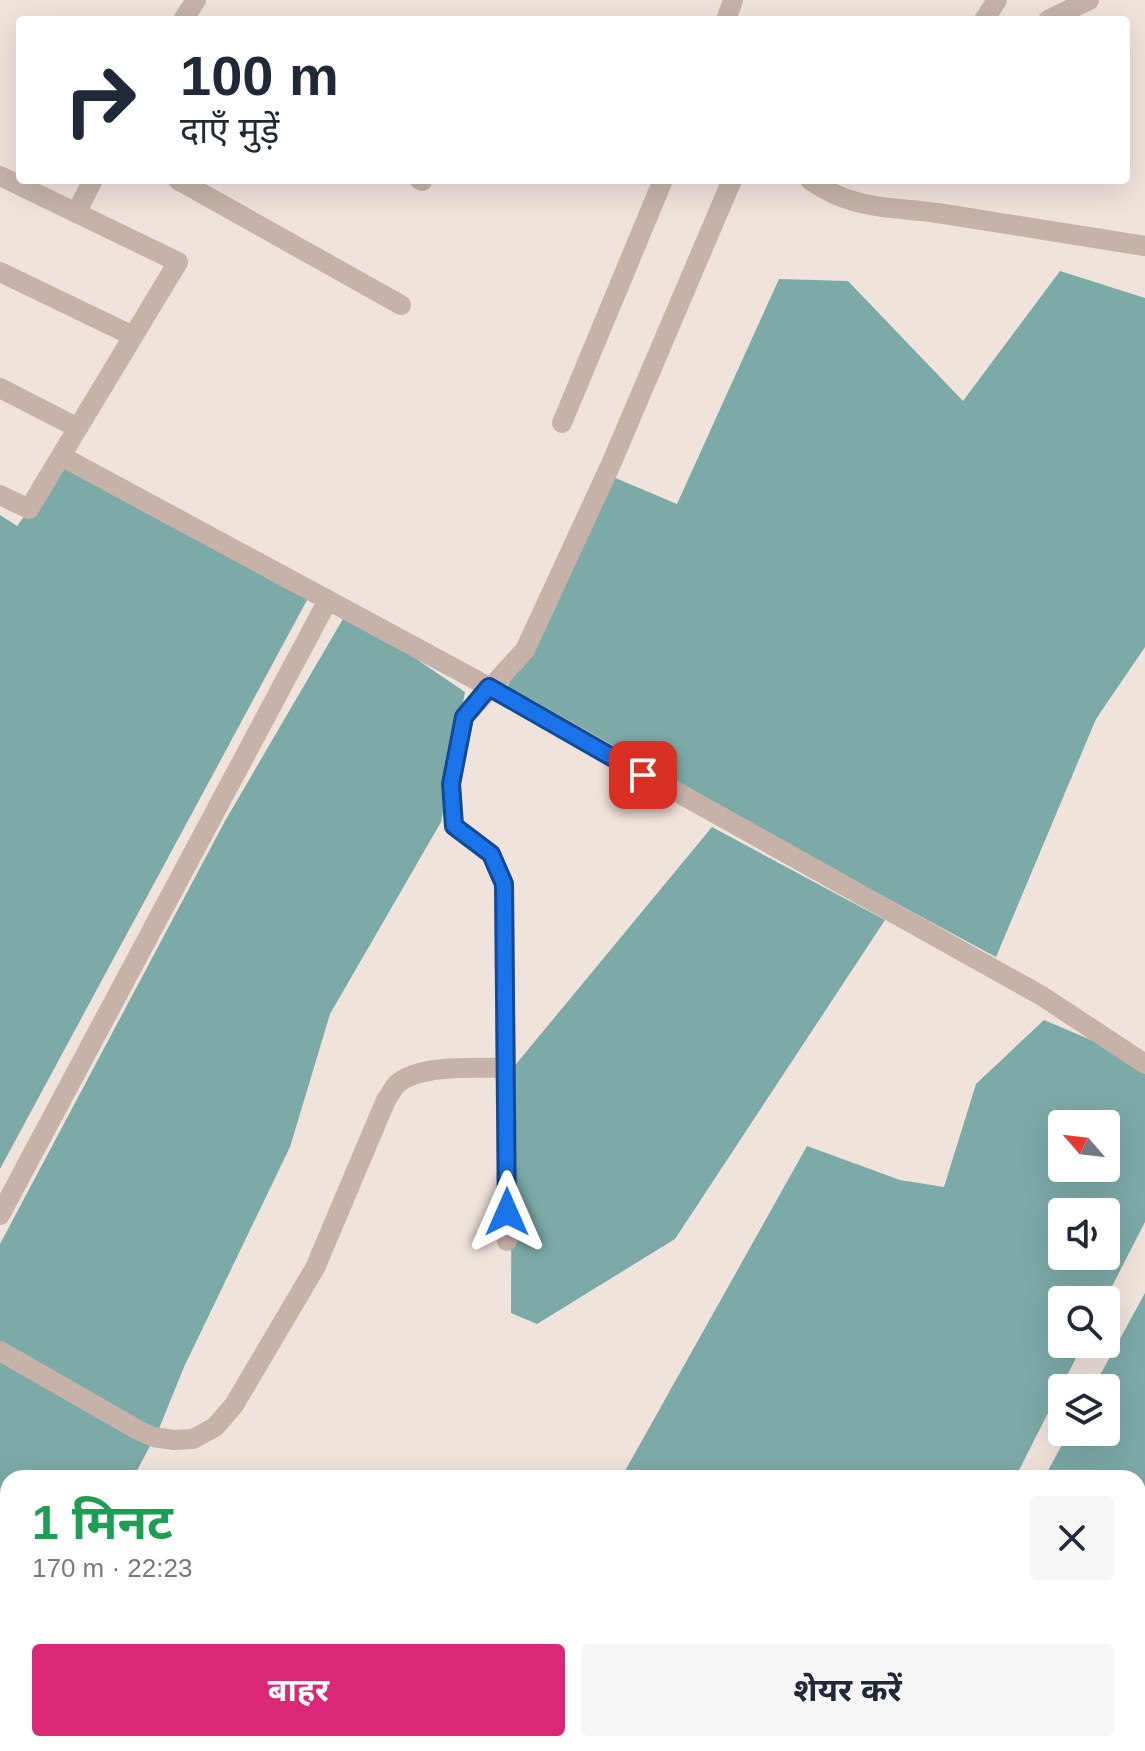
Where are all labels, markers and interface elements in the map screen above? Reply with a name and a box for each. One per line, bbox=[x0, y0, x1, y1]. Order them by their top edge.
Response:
text: 100 m bbox=[180, 44, 339, 107]
icon: right bbox=[48, 48, 152, 152]
text: दाएँ मुड़ें bbox=[180, 110, 279, 151]
pin bbox=[609, 741, 677, 809]
icon: arrive bbox=[621, 753, 665, 797]
north arrow bbox=[1048, 1110, 1120, 1182]
map controls bbox=[1048, 1110, 1120, 1446]
position arrow bbox=[465, 1170, 549, 1254]
button: sound bbox=[1048, 1198, 1120, 1270]
button: search bbox=[1048, 1286, 1120, 1358]
button: layers bbox=[1048, 1374, 1120, 1446]
text: 1 मिनट bbox=[32, 1496, 173, 1549]
button: close bbox=[1030, 1496, 1114, 1580]
text: 170 m · 22:23 bbox=[32, 1553, 192, 1583]
button: बाहर bbox=[32, 1644, 565, 1736]
button: शेयर करें bbox=[581, 1644, 1114, 1736]

